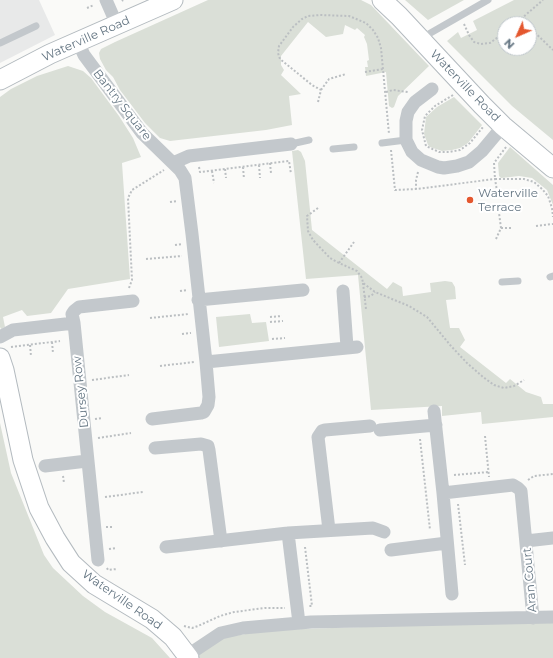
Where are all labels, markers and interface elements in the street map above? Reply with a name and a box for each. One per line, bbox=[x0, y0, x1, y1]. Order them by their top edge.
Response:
street label: Waterville Road bbox=[40, 13, 132, 65]
north arrow bbox=[497, 16, 537, 56]
text: N bbox=[501, 36, 517, 52]
street label: Waterville Road bbox=[427, 47, 503, 125]
street label: Bantry Square bbox=[90, 67, 154, 143]
place label: Waterville Terrace bbox=[478, 186, 538, 214]
marker: Waterville Terrace bbox=[465, 195, 475, 205]
street label: Dursey Row bbox=[70, 355, 92, 429]
street label: Aran Court bbox=[520, 547, 540, 613]
street label: Waterville Road bbox=[79, 567, 165, 633]

